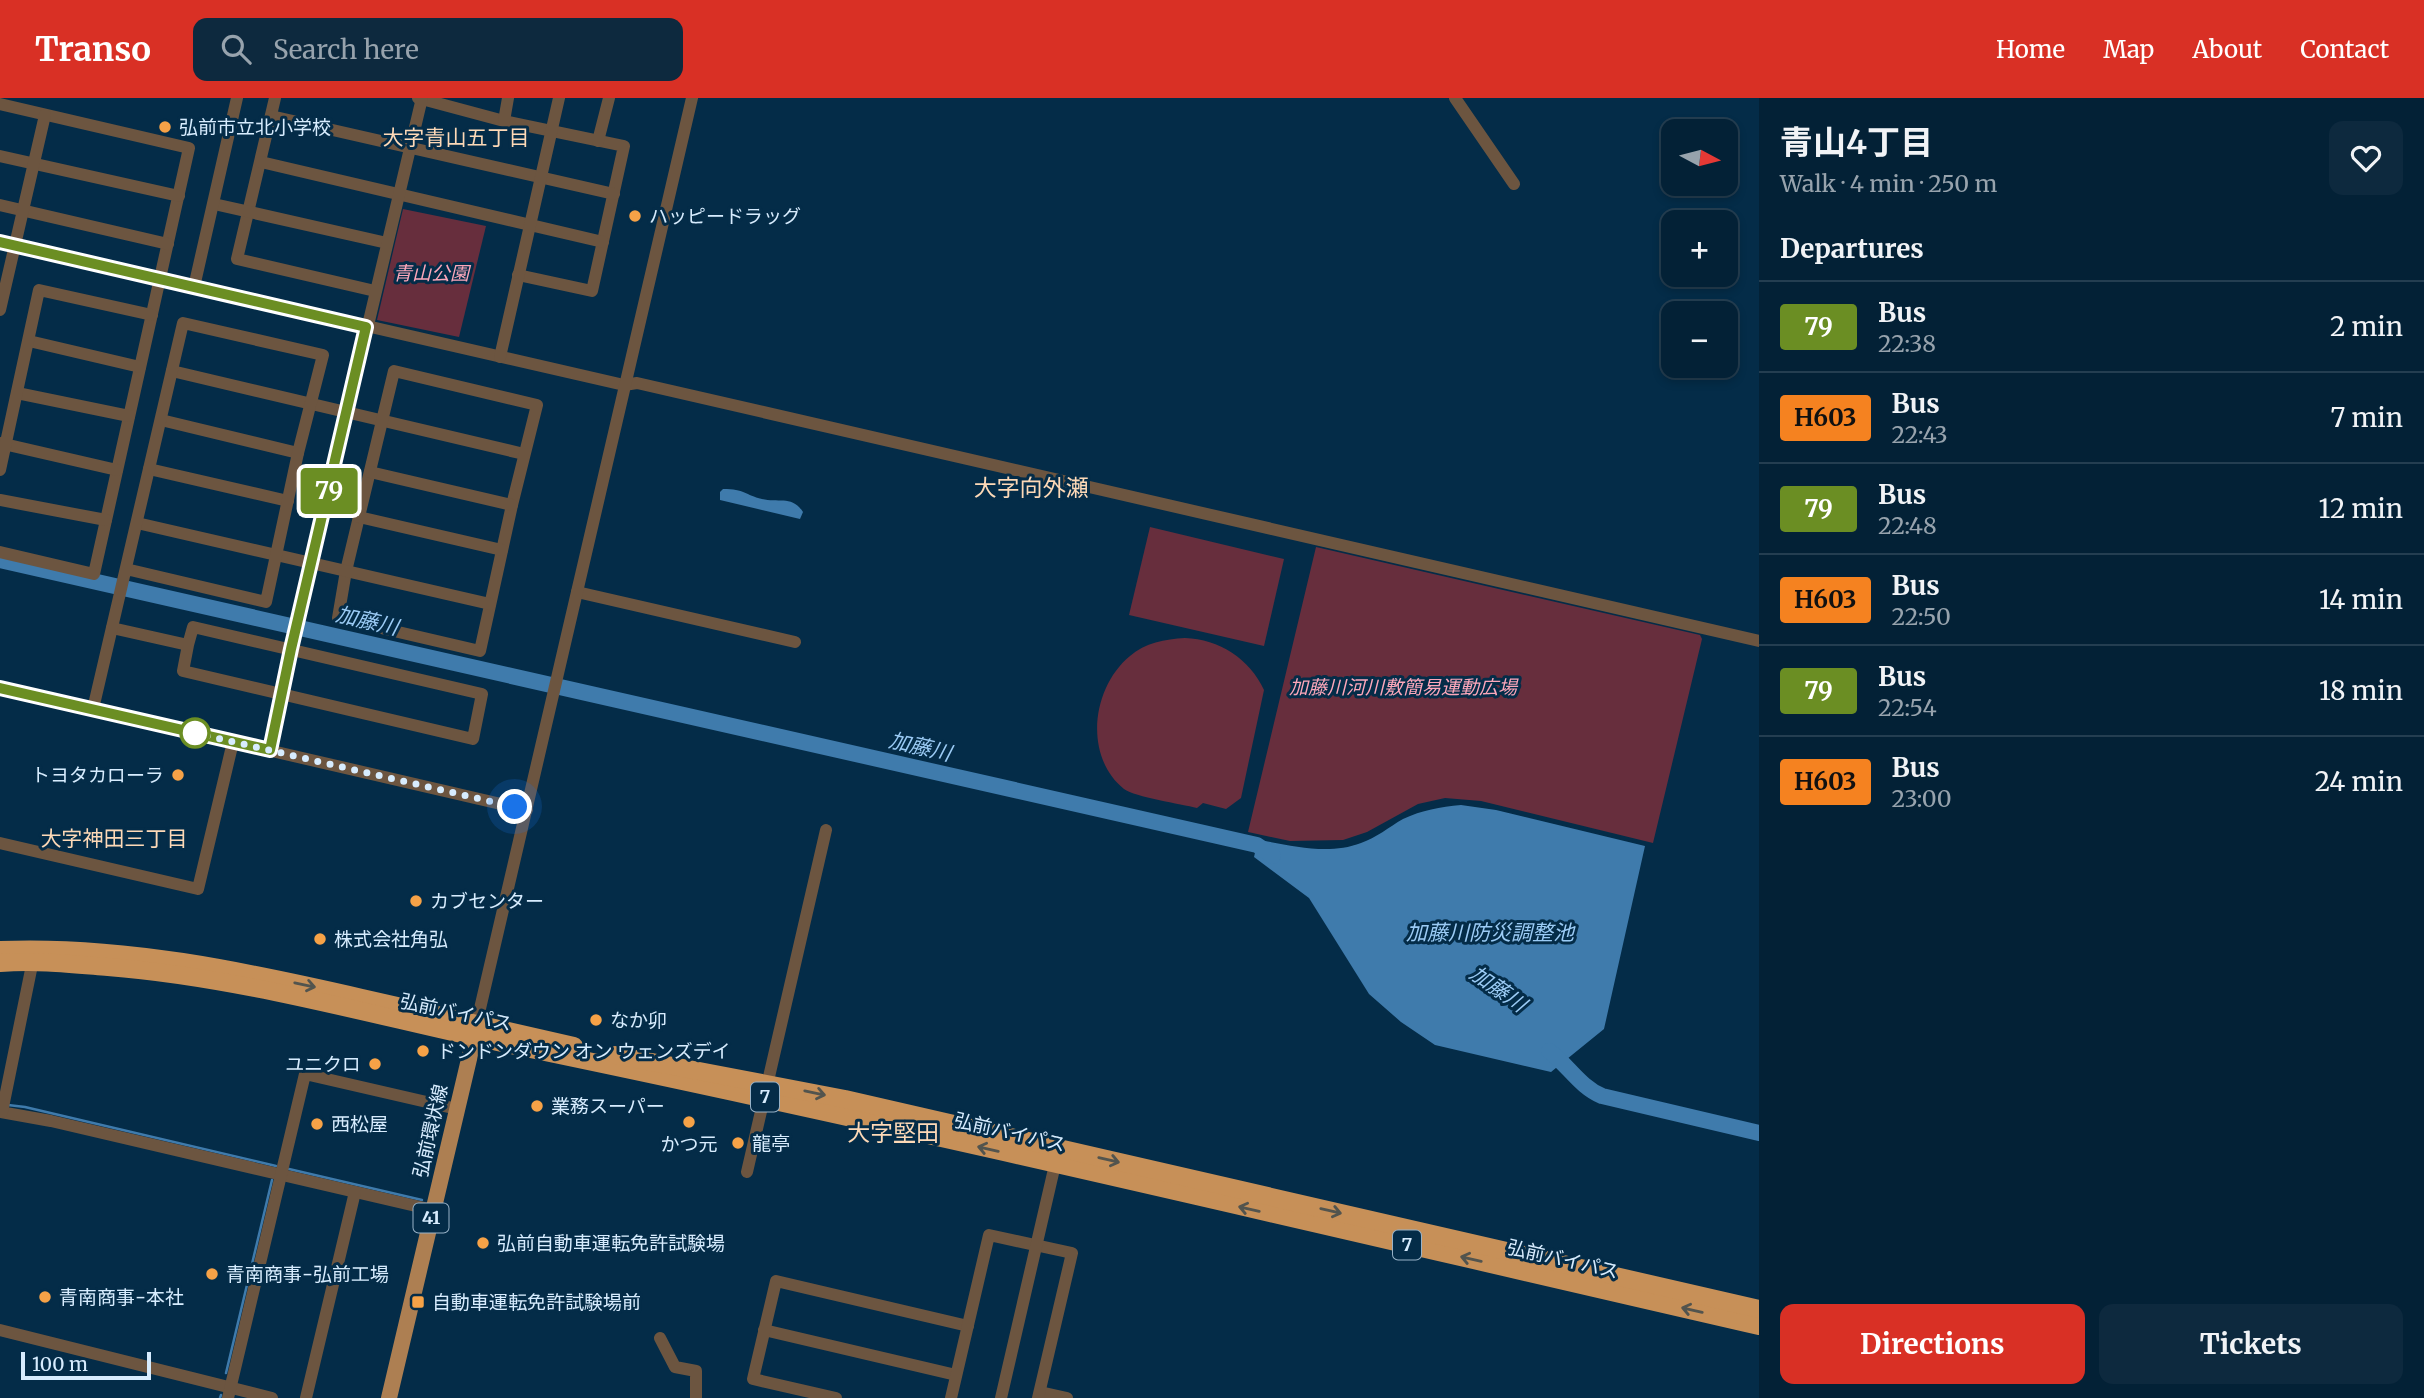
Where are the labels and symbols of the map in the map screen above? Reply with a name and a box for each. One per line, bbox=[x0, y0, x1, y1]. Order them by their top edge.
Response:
place label: 弘前市立北小学校 bbox=[179, 115, 331, 139]
marker: 弘前市立北小学校 bbox=[157, 119, 173, 135]
north arrow bbox=[1661, 119, 1738, 196]
district label: 大字青山五丁目 bbox=[383, 124, 530, 151]
place label: ハッピードラッグ bbox=[649, 204, 801, 228]
marker: ハッピードラッグ bbox=[627, 208, 643, 224]
park label: 青山公園 bbox=[393, 261, 472, 285]
line badge: 79 bbox=[298, 468, 360, 514]
district label: 大字向外瀬 bbox=[974, 473, 1089, 502]
water label: 加藤川 bbox=[333, 600, 403, 641]
park label: 加藤川河川敷簡易運動広場 bbox=[1289, 675, 1519, 699]
unlabelled marker bbox=[180, 718, 210, 748]
water label: 加藤川 bbox=[886, 726, 956, 767]
place label: トヨタカローラ bbox=[31, 763, 164, 787]
marker: トヨタカローラ bbox=[170, 767, 186, 783]
your location bbox=[497, 789, 532, 824]
district label: 大字神田三丁目 bbox=[41, 825, 188, 852]
place label: カブセンター bbox=[430, 889, 544, 913]
marker: カブセンター bbox=[408, 893, 424, 909]
water label: 加藤川防災調整池 bbox=[1406, 919, 1576, 946]
place label: 株式会社角弘 bbox=[334, 927, 448, 951]
marker: 株式会社角弘 bbox=[312, 931, 328, 947]
water label: 加藤川 bbox=[1465, 959, 1533, 1019]
one-way arrow bbox=[293, 979, 316, 992]
street label: 弘前バイパス bbox=[398, 988, 514, 1036]
place label: なか卯 bbox=[610, 1008, 667, 1032]
marker: なか卯 bbox=[588, 1012, 604, 1028]
place label: ドンドンダウン オン ウェンズデイ bbox=[437, 1039, 731, 1063]
marker: ドンドンダウン オン ウェンズデイ bbox=[415, 1043, 431, 1059]
place label: ユニクロ bbox=[285, 1052, 361, 1076]
marker: ユニクロ bbox=[367, 1056, 383, 1072]
street label: 弘前環状線 bbox=[408, 1082, 452, 1180]
road number: 7 bbox=[751, 1082, 779, 1112]
one-way arrow bbox=[803, 1086, 826, 1100]
place label: 業務スーパー bbox=[551, 1094, 665, 1118]
marker: 業務スーパー bbox=[529, 1098, 545, 1114]
street label: 弘前バイパス bbox=[952, 1108, 1068, 1156]
place label: 西松屋 bbox=[331, 1112, 388, 1136]
marker: かつ元 bbox=[681, 1114, 697, 1130]
marker: 西松屋 bbox=[309, 1116, 325, 1132]
district label: 大字堅田 bbox=[847, 1118, 939, 1147]
place label: 龍亭 bbox=[752, 1131, 790, 1155]
place label: かつ元 bbox=[660, 1132, 718, 1156]
marker: 龍亭 bbox=[730, 1135, 746, 1151]
one-way arrow bbox=[977, 1141, 1000, 1155]
one-way arrow bbox=[1097, 1153, 1120, 1167]
one-way arrow bbox=[1238, 1201, 1261, 1215]
road number: 41 bbox=[414, 1204, 448, 1232]
one-way arrow bbox=[1319, 1205, 1341, 1218]
road number: 7 bbox=[1393, 1230, 1421, 1260]
place label: 弘前自動車運転免許試験場 bbox=[497, 1231, 725, 1255]
marker: 弘前自動車運転免許試験場 bbox=[475, 1235, 491, 1251]
street label: 弘前バイパス bbox=[1505, 1235, 1621, 1283]
one-way arrow bbox=[1460, 1252, 1483, 1266]
place label: 青南商事-弘前工場 bbox=[226, 1262, 389, 1286]
marker: 青南商事-弘前工場 bbox=[204, 1266, 220, 1282]
place label: 青南商事-本社 bbox=[59, 1285, 184, 1309]
marker: 青南商事-本社 bbox=[37, 1289, 53, 1305]
place label: 自動車運転免許試験場前 bbox=[432, 1290, 641, 1314]
marker: 自動車運転免許試験場前 bbox=[410, 1294, 426, 1310]
one-way arrow bbox=[1682, 1303, 1704, 1316]
scale bar bbox=[21, 1349, 150, 1381]

